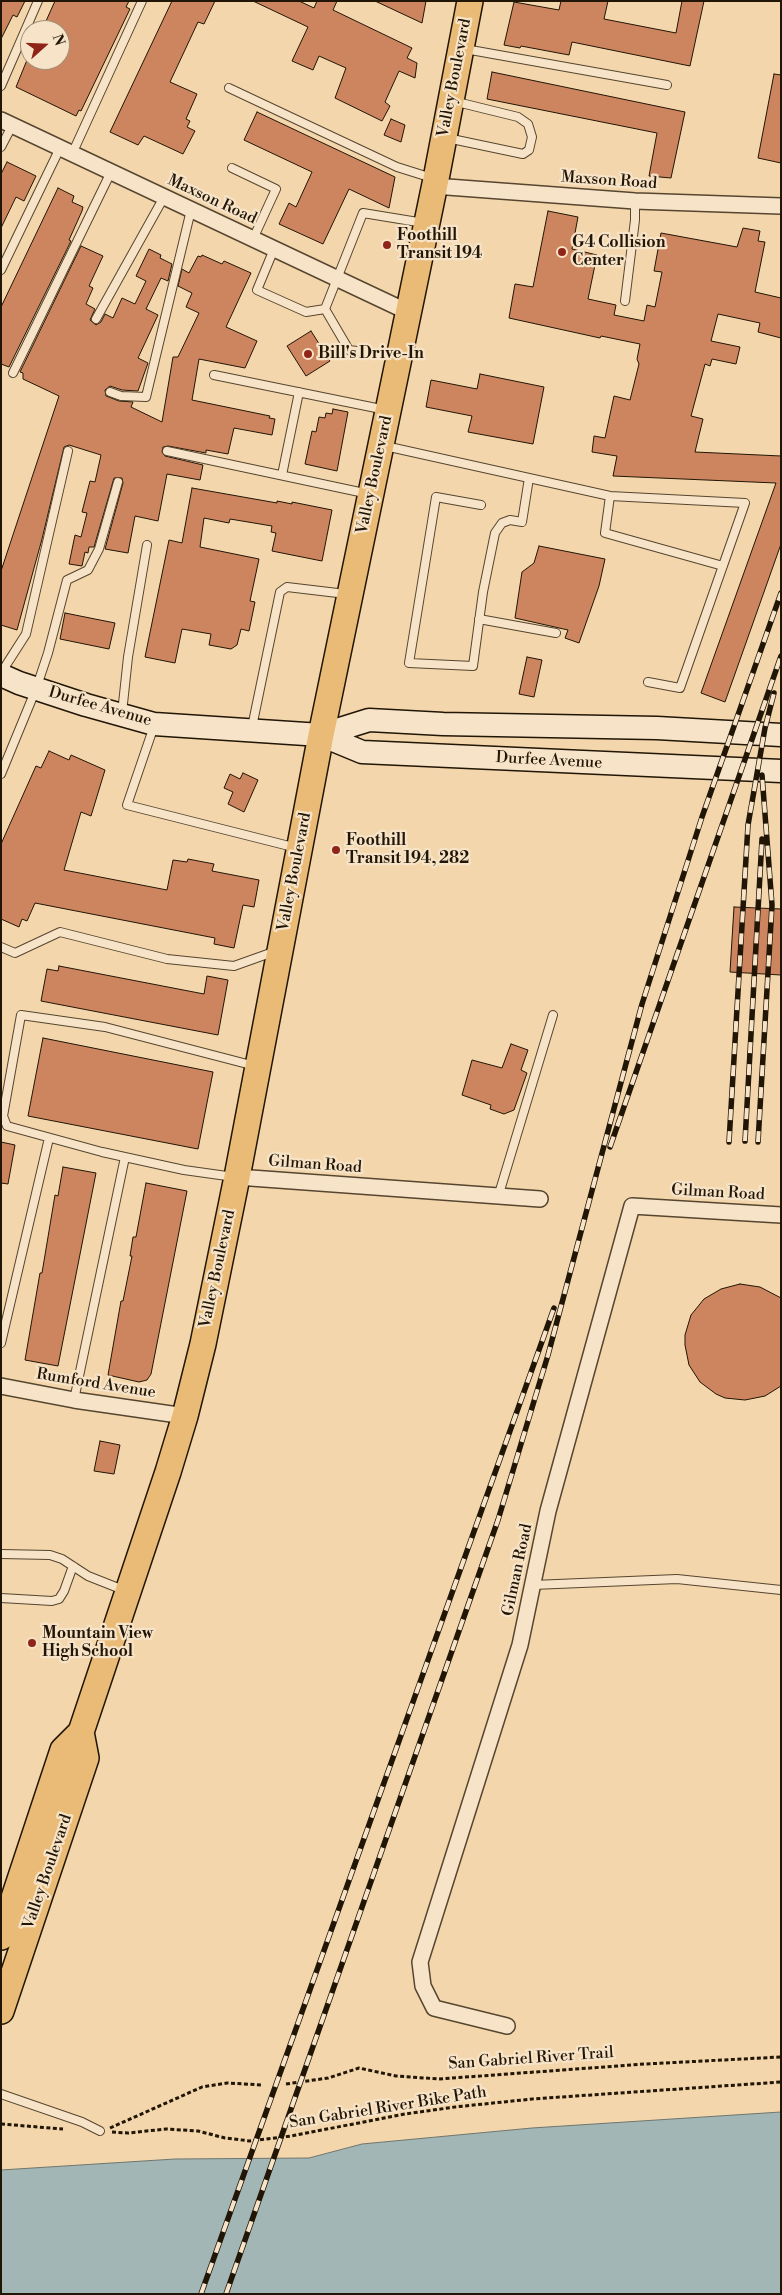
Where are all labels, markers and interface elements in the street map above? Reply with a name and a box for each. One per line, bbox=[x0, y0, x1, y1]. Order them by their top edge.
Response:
street label: Valley Boulevard bbox=[434, 17, 476, 139]
north arrow bbox=[20, 20, 70, 70]
text: N bbox=[48, 32, 69, 48]
street label: Maxson Road bbox=[560, 168, 658, 194]
street label: Maxson Road bbox=[164, 171, 260, 229]
place label: Foothill Transit 194 bbox=[397, 226, 482, 264]
place label: G4 Collision Center bbox=[572, 233, 666, 271]
marker: Foothill Transit 194 bbox=[381, 239, 393, 251]
marker: G4 Collision Center bbox=[556, 246, 568, 258]
place label: Bill's Drive-In bbox=[318, 344, 424, 364]
marker: Bill's Drive-In bbox=[302, 348, 314, 360]
street label: Valley Boulevard bbox=[353, 414, 397, 536]
street label: Durfee Avenue bbox=[46, 683, 154, 731]
street label: Durfee Avenue bbox=[495, 749, 603, 773]
street label: Valley Boulevard bbox=[274, 811, 316, 933]
place label: Foothill Transit 194, 282 bbox=[346, 831, 469, 869]
marker: Foothill Transit 194, 282 bbox=[330, 844, 342, 856]
street label: Gilman Road bbox=[268, 1152, 362, 1178]
street label: Gilman Road bbox=[671, 1181, 765, 1205]
street label: Valley Boulevard bbox=[196, 1208, 240, 1330]
street label: Rumford Avenue bbox=[35, 1365, 157, 1403]
street label: Gilman Road bbox=[499, 1522, 537, 1618]
place label: Mountain View High School bbox=[42, 1624, 153, 1662]
marker: Mountain View High School bbox=[26, 1637, 38, 1649]
street label: Valley Boulevard bbox=[19, 1812, 77, 1932]
street label: San Gabriel River Trail bbox=[448, 2044, 614, 2074]
street label: San Gabriel River Bike Path bbox=[288, 2083, 488, 2133]

